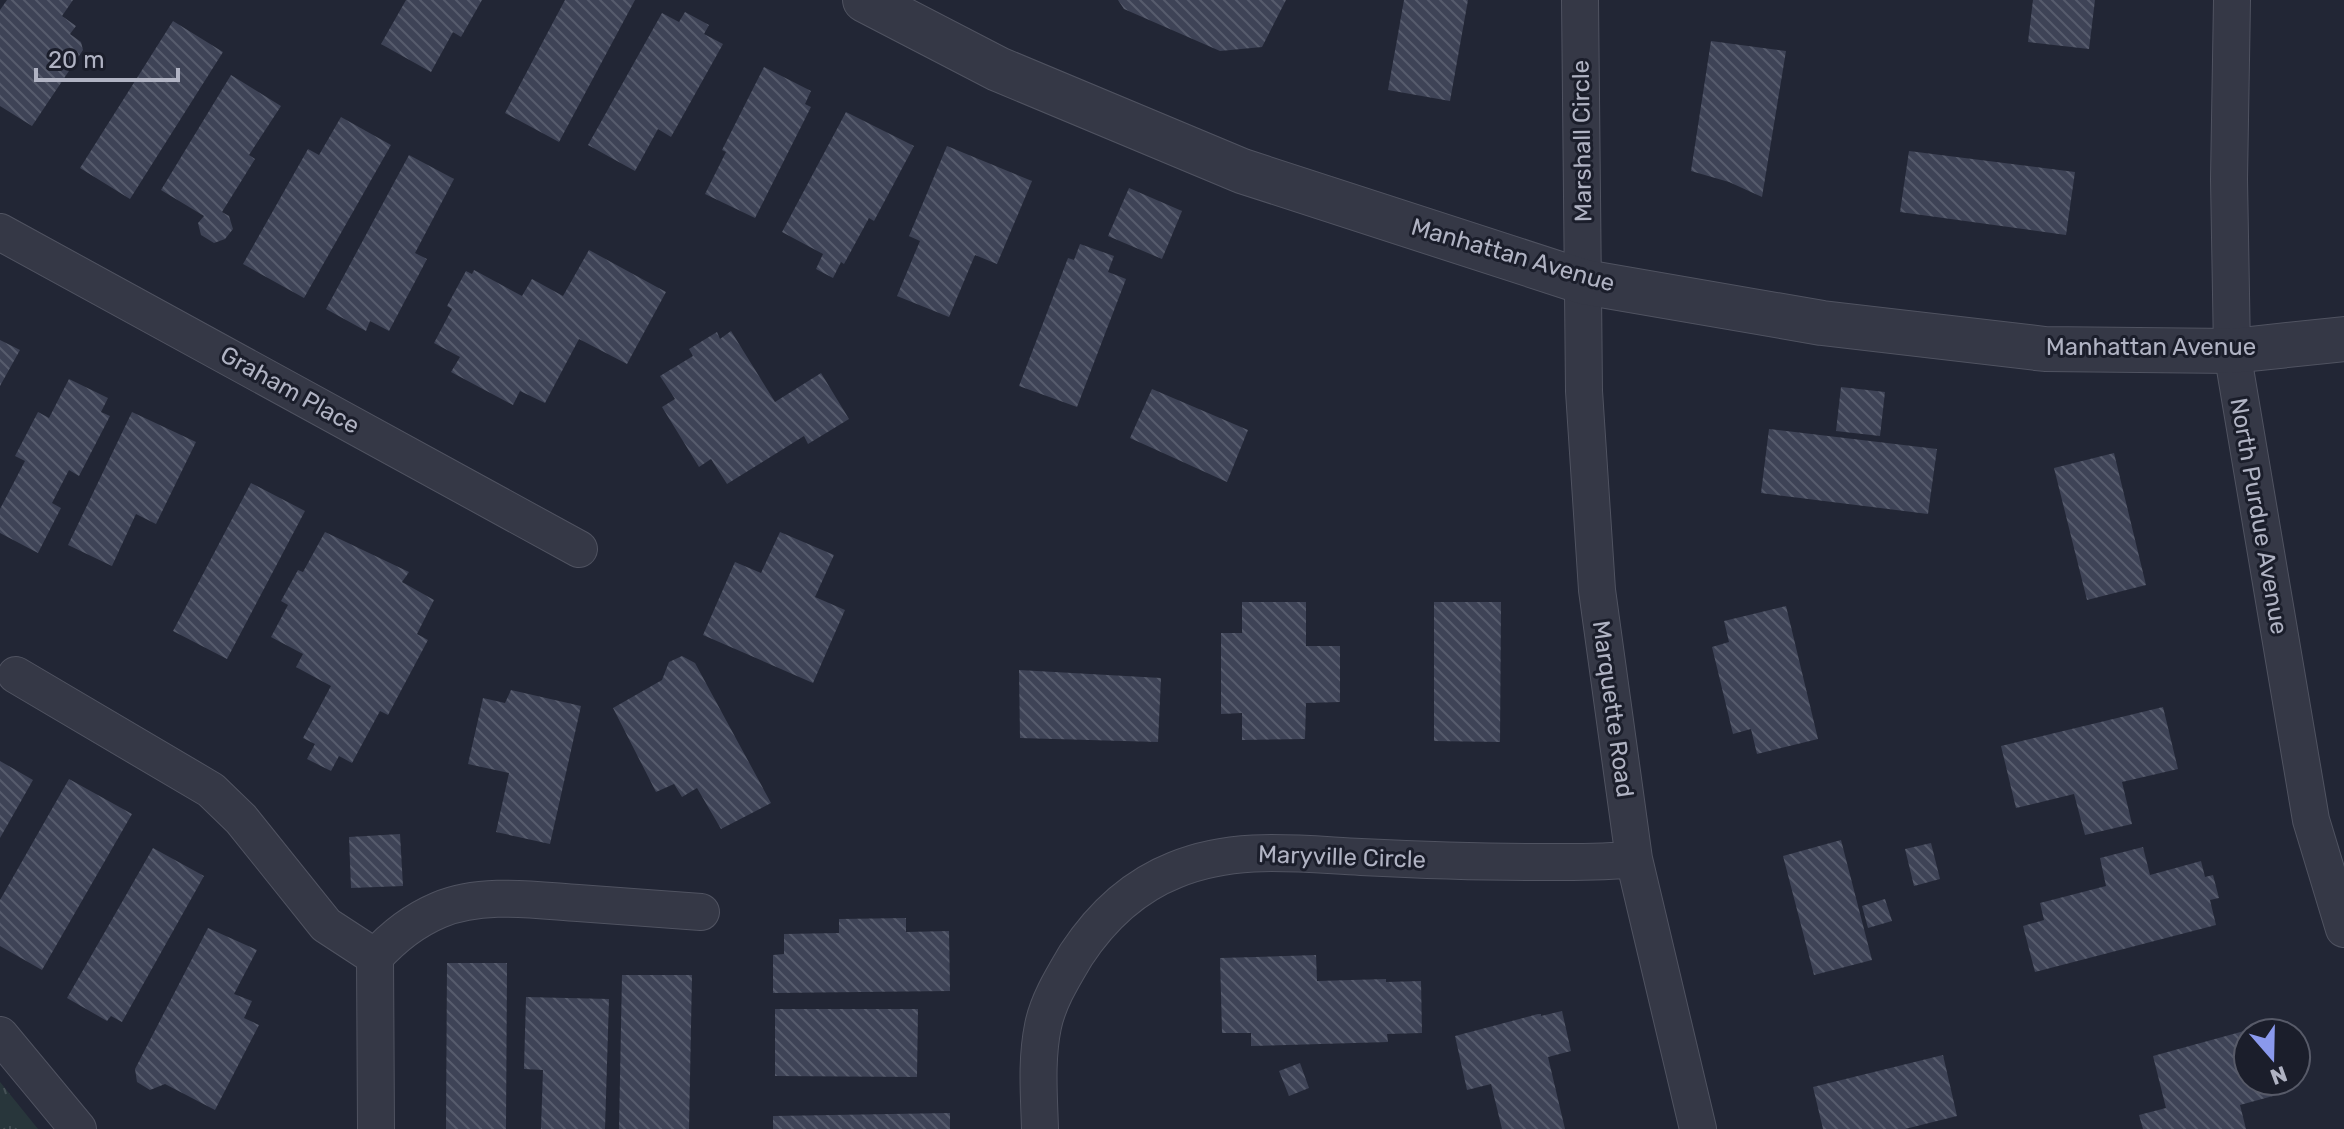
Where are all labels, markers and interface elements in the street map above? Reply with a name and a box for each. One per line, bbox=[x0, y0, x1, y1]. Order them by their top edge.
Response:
scale bar bbox=[36, 32, 178, 82]
text: 20 m bbox=[48, 46, 105, 74]
street label: Marshall Circle bbox=[1567, 60, 1597, 222]
street label: Manhattan Avenue bbox=[1408, 213, 1618, 297]
street label: Manhattan Avenue bbox=[2046, 333, 2256, 361]
street label: Graham Place bbox=[216, 340, 364, 440]
street label: North Purdue Avenue bbox=[2224, 396, 2294, 636]
street label: Marquette Road bbox=[1587, 619, 1639, 799]
street label: Maryville Circle bbox=[1258, 840, 1426, 874]
north arrow bbox=[2232, 1017, 2312, 1097]
text: N bbox=[2267, 1060, 2291, 1091]

